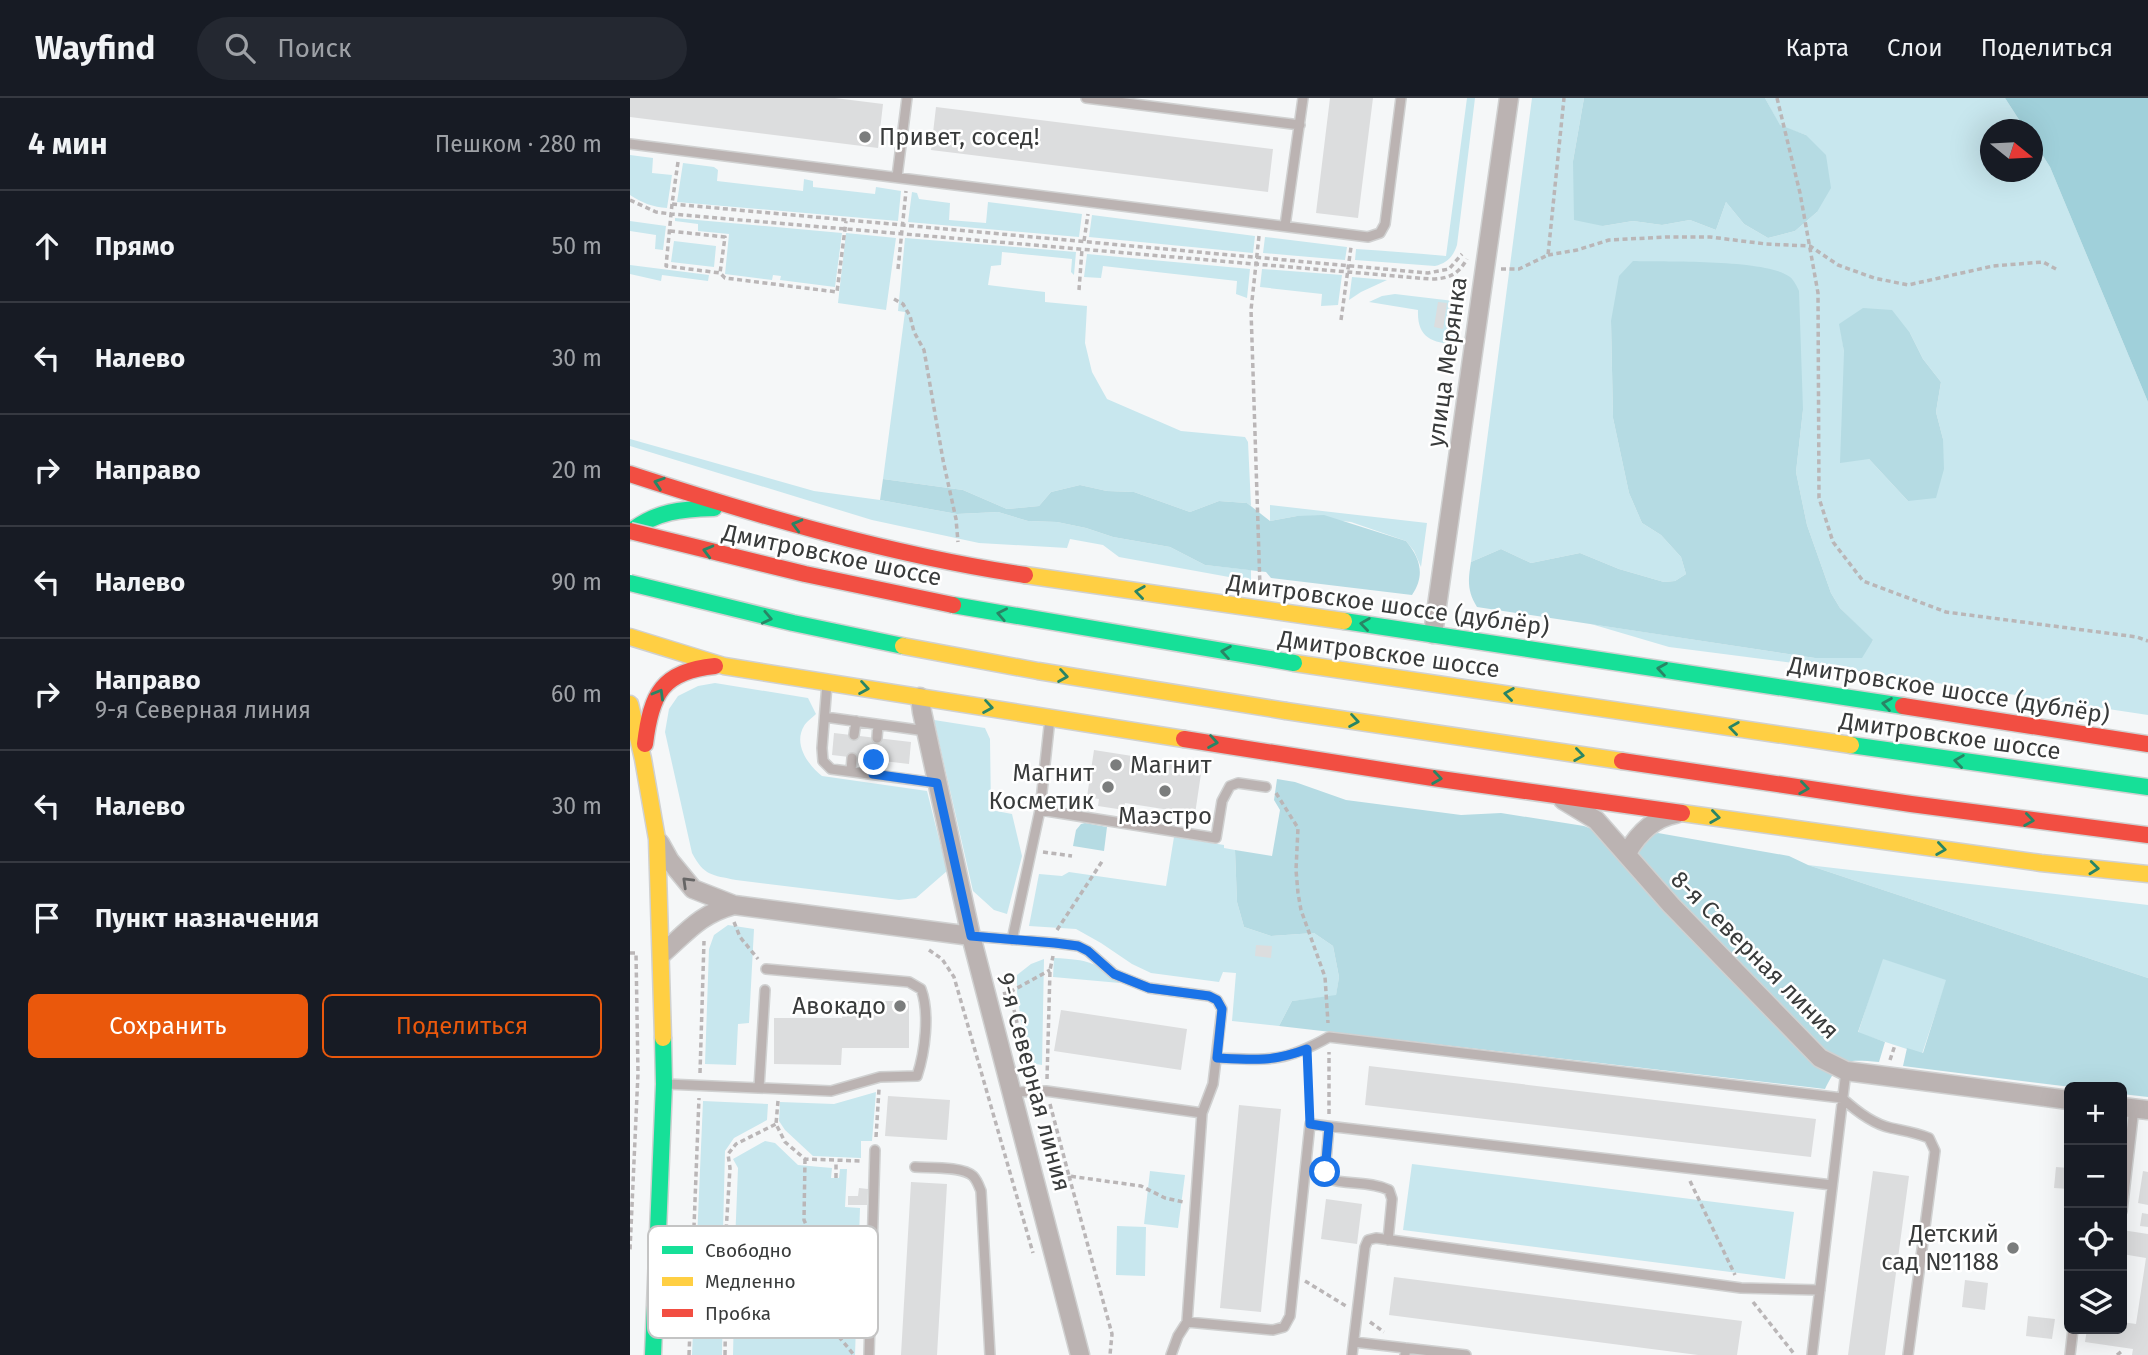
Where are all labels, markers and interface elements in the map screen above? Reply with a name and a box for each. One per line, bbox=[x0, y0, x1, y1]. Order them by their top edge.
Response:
search box bbox=[197, 17, 687, 80]
text: Wayfind bbox=[35, 28, 155, 68]
icon: search bbox=[221, 29, 259, 67]
text: Поиск bbox=[277, 33, 352, 64]
text: Карта bbox=[1785, 34, 1849, 62]
text: Слои bbox=[1887, 34, 1943, 62]
text: Поделиться bbox=[1981, 34, 2113, 62]
north arrow bbox=[1980, 119, 2043, 182]
place label: Привет, сосед! bbox=[879, 123, 1040, 151]
text: 4 мин bbox=[28, 126, 108, 162]
marker: Привет, сосед! bbox=[857, 129, 873, 145]
text: Пешком · 280 m bbox=[435, 130, 602, 158]
icon: ahead bbox=[28, 227, 66, 265]
text: Прямо bbox=[95, 231, 175, 262]
text: 50 m bbox=[552, 232, 602, 260]
street label: улица Мерянка bbox=[1421, 275, 1473, 449]
icon: left bbox=[28, 339, 66, 377]
text: Налево bbox=[95, 343, 185, 374]
text: 30 m bbox=[552, 344, 602, 372]
icon: right bbox=[28, 451, 66, 489]
text: Направо bbox=[95, 455, 201, 486]
text: 20 m bbox=[552, 456, 602, 484]
one-way arrow bbox=[653, 477, 665, 492]
street label: Дмитровское шоссе bbox=[719, 518, 944, 592]
one-way arrow bbox=[791, 518, 803, 533]
one-way arrow bbox=[702, 545, 714, 560]
icon: left bbox=[28, 563, 66, 601]
text: Налево bbox=[95, 567, 185, 598]
text: 90 m bbox=[551, 568, 602, 596]
street label: Дмитровское шоссе (дублёр) bbox=[1224, 568, 1551, 641]
one-way arrow bbox=[1134, 584, 1146, 599]
one-way arrow bbox=[996, 607, 1008, 622]
one-way arrow bbox=[761, 610, 773, 625]
one-way arrow bbox=[1360, 617, 1371, 632]
street label: Дмитровское шоссе bbox=[1276, 624, 1501, 683]
one-way arrow bbox=[1220, 645, 1232, 660]
street label: Дмитровское шоссе (дублёр) bbox=[1785, 651, 2112, 729]
one-way arrow bbox=[1656, 662, 1668, 677]
text: Направо bbox=[95, 665, 201, 696]
one-way arrow bbox=[1057, 668, 1069, 683]
icon: right bbox=[28, 675, 66, 713]
text: 60 m bbox=[551, 680, 602, 708]
one-way arrow bbox=[858, 680, 870, 695]
one-way arrow bbox=[1503, 687, 1515, 702]
one-way arrow bbox=[651, 688, 664, 701]
text: 9-я Северная линия bbox=[95, 696, 311, 724]
one-way arrow bbox=[1881, 696, 1893, 711]
one-way arrow bbox=[982, 700, 994, 715]
street label: Дмитровское шоссе bbox=[1837, 706, 2062, 765]
one-way arrow bbox=[1348, 713, 1360, 728]
one-way arrow bbox=[1728, 721, 1740, 736]
one-way arrow bbox=[1207, 734, 1218, 749]
route end bbox=[858, 744, 889, 775]
one-way arrow bbox=[1573, 747, 1585, 762]
place label: Магнит bbox=[1130, 751, 1212, 779]
one-way arrow bbox=[1953, 754, 1965, 769]
marker: Магнит bbox=[1108, 757, 1124, 773]
place label: Магнит Косметик bbox=[988, 759, 1095, 815]
one-way arrow bbox=[1431, 770, 1443, 785]
marker: Магнит Косметик bbox=[1100, 779, 1116, 795]
one-way arrow bbox=[1798, 780, 1810, 795]
marker: Маэстро bbox=[1157, 783, 1173, 799]
icon: left bbox=[28, 787, 66, 825]
text: Налево bbox=[95, 791, 185, 822]
text: 30 m bbox=[552, 792, 602, 820]
place label: Маэстро bbox=[1118, 802, 1212, 830]
one-way arrow bbox=[1710, 809, 1721, 824]
one-way arrow bbox=[2023, 812, 2035, 827]
one-way arrow bbox=[1935, 841, 1947, 856]
one-way arrow bbox=[2088, 861, 2100, 876]
street label: 8-я Северная линия bbox=[1665, 865, 1845, 1045]
one-way arrow bbox=[683, 877, 696, 890]
icon: arrive bbox=[28, 899, 66, 937]
text: Пункт назначения bbox=[95, 903, 319, 934]
street label: 9-я Северная линия bbox=[991, 970, 1077, 1194]
place label: Авокадо bbox=[792, 992, 886, 1020]
button: Сохранить bbox=[28, 994, 308, 1058]
button: Поделиться bbox=[322, 994, 602, 1058]
marker: Авокадо bbox=[892, 998, 908, 1014]
map controls bbox=[2064, 1082, 2127, 1334]
button: + bbox=[2064, 1082, 2127, 1145]
button: − bbox=[2064, 1145, 2127, 1208]
route start bbox=[1309, 1156, 1340, 1187]
button: locate bbox=[2064, 1208, 2127, 1271]
place label: Детский сад №1188 bbox=[1881, 1220, 1999, 1276]
legend bbox=[648, 1226, 878, 1338]
text: Свободно bbox=[705, 1239, 792, 1262]
marker: Детский сад №1188 bbox=[2005, 1240, 2021, 1256]
text: Медленно bbox=[705, 1270, 796, 1293]
button: layers bbox=[2064, 1271, 2127, 1334]
text: Пробка bbox=[705, 1302, 771, 1325]

